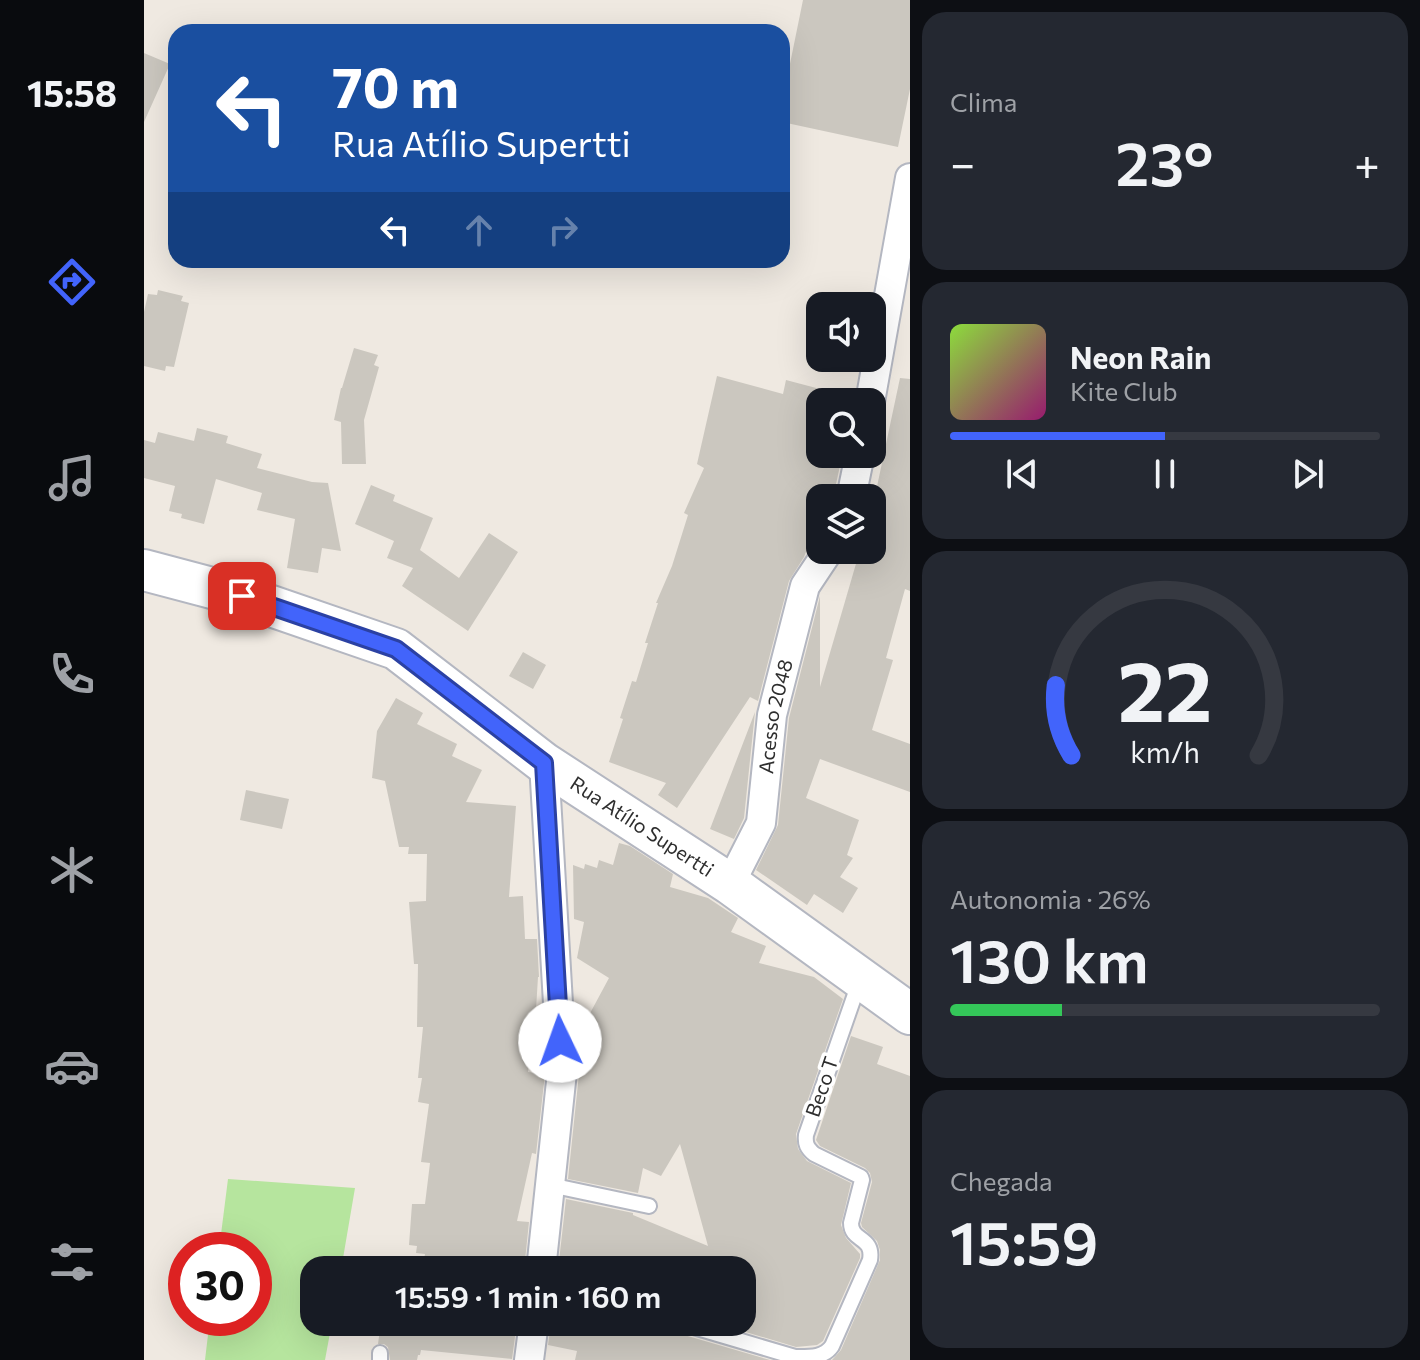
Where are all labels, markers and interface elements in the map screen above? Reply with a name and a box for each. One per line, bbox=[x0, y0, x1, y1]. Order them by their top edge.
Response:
text: 70 m bbox=[332, 51, 459, 120]
icon: left bbox=[200, 56, 304, 160]
text: 15:58 bbox=[27, 70, 117, 114]
text: Clima bbox=[950, 86, 1017, 117]
text: Rua Atílio Supertti bbox=[332, 120, 631, 164]
text: 23° bbox=[1116, 125, 1214, 198]
text: − bbox=[950, 135, 975, 189]
text: + bbox=[1354, 135, 1380, 189]
icon: left bbox=[373, 208, 417, 252]
icon: ahead bbox=[457, 208, 501, 252]
icon: right bbox=[541, 208, 585, 252]
icon: directions bbox=[44, 254, 100, 310]
map controls bbox=[806, 292, 886, 564]
button: sound bbox=[806, 292, 886, 372]
text: Neon Rain bbox=[1070, 338, 1211, 375]
text: Kite Club bbox=[1070, 375, 1178, 406]
button: search bbox=[806, 388, 886, 468]
icon: music bbox=[44, 450, 100, 506]
icon: previous bbox=[1000, 452, 1044, 496]
icon: pause bbox=[1143, 452, 1187, 496]
icon: next bbox=[1286, 452, 1330, 496]
button: layers bbox=[806, 484, 886, 564]
pin bbox=[208, 562, 276, 630]
icon: arrive bbox=[220, 574, 264, 618]
text: 22 bbox=[1118, 637, 1212, 739]
icon: phone bbox=[44, 646, 100, 702]
street label: Acesso 2048 bbox=[753, 657, 797, 775]
text: km/h bbox=[1130, 734, 1200, 769]
street label: Rua Atílio Supertti bbox=[566, 771, 719, 881]
icon: climate bbox=[44, 842, 100, 898]
text: Autonomia · 26% bbox=[950, 883, 1151, 914]
text: 130 km bbox=[950, 922, 1149, 995]
position arrow bbox=[518, 999, 602, 1083]
icon: car bbox=[44, 1038, 100, 1094]
street label: Beco T bbox=[800, 1053, 843, 1120]
text: Chegada bbox=[950, 1165, 1053, 1196]
text: 15:59 bbox=[950, 1204, 1098, 1277]
speed limit sign: 30 bbox=[168, 1232, 272, 1336]
icon: filters bbox=[44, 1234, 100, 1290]
text: 15:59 · 1 min · 160 m bbox=[395, 1277, 661, 1314]

